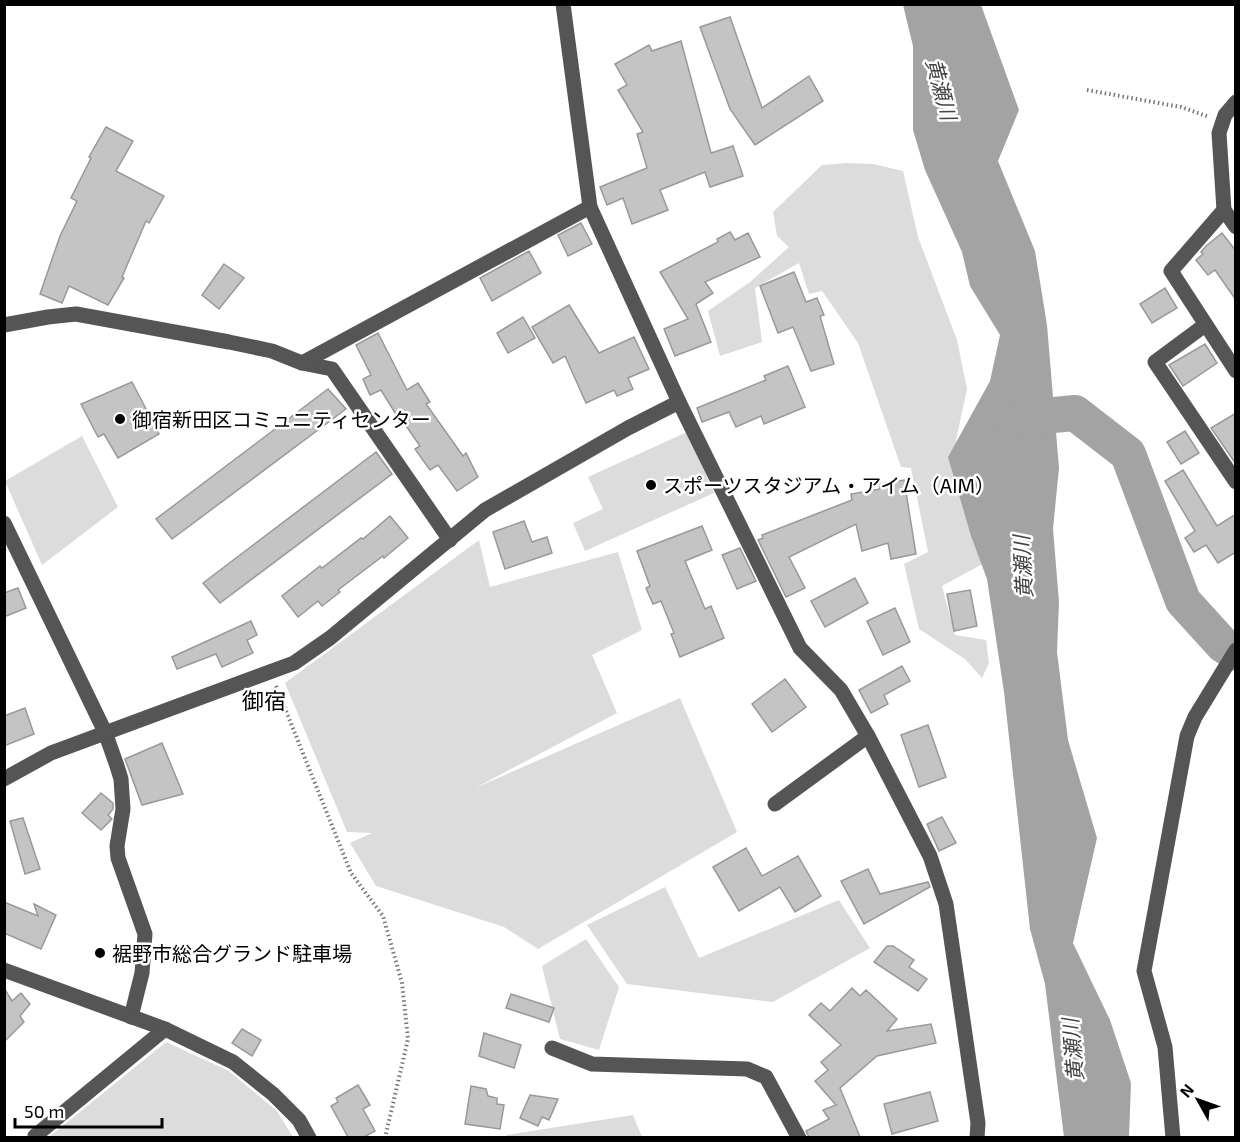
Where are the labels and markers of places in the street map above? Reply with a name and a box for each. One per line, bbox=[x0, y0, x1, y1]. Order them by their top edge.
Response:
place label: 御宿新田区コミュニティセンター bbox=[132, 407, 431, 431]
marker: 御宿新田区コミュニティセンター bbox=[113, 412, 127, 426]
place label: スポーツスタジアム・アイム（AIM） bbox=[663, 473, 995, 497]
marker: スポーツスタジアム・アイム（AIM） bbox=[644, 478, 658, 492]
place label: 裾野市総合グランド駐車場 bbox=[112, 941, 352, 965]
marker: 裾野市総合グランド駐車場 bbox=[93, 946, 107, 960]

